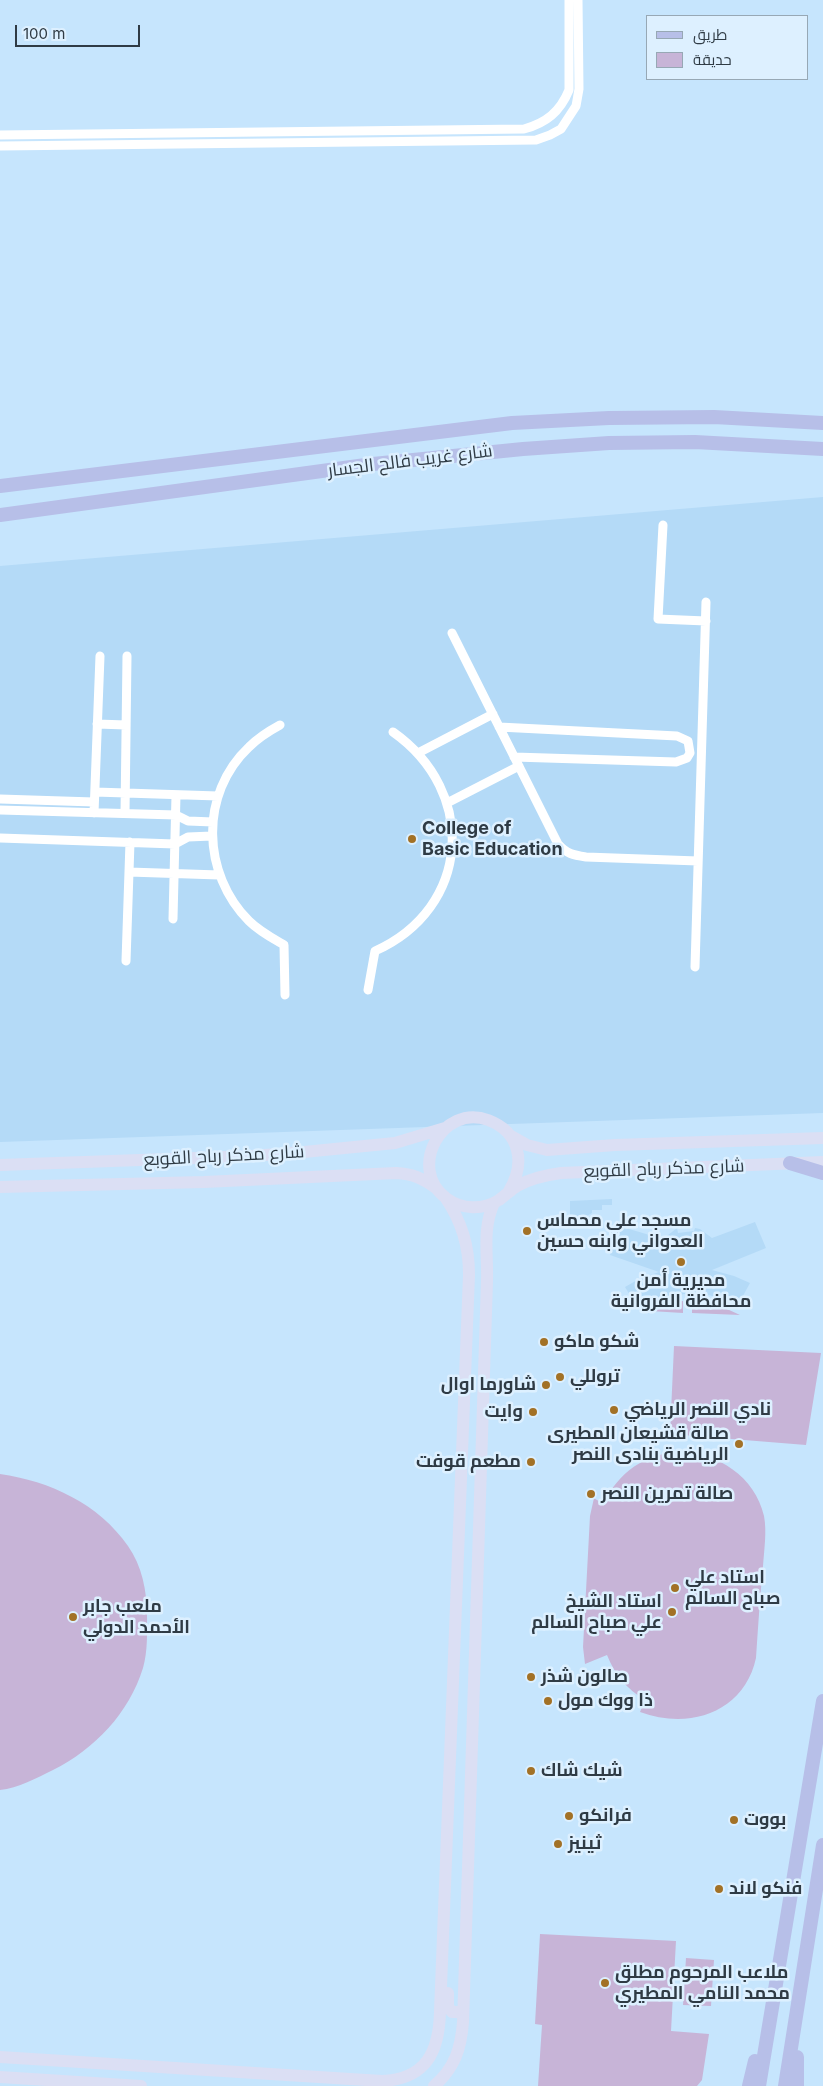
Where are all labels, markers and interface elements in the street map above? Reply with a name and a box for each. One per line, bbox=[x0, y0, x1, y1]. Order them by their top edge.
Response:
scale bar bbox=[18, 15, 142, 47]
legend bbox=[646, 15, 808, 80]
text: 100 m bbox=[23, 24, 65, 43]
text: طريق bbox=[693, 25, 727, 44]
text: حديقة bbox=[693, 50, 732, 69]
street label: شارع غريب فالح الجسار bbox=[326, 440, 494, 482]
place label: College of Basic Education bbox=[422, 818, 563, 861]
marker: College of Basic Education bbox=[406, 833, 418, 845]
street label: شارع مذكر رباح القوبع bbox=[143, 1141, 305, 1171]
street label: شارع مذكر رباح القوبع bbox=[583, 1155, 745, 1183]
place label: مسجد علي محماس العدواني وابنه حسين bbox=[537, 1210, 704, 1252]
marker: مسجد علي محماس العدواني وابنه حسين bbox=[521, 1225, 533, 1237]
marker: مديرية أمن محافظة الفروانية bbox=[675, 1256, 687, 1268]
place label: مديرية أمن محافظة الفروانية bbox=[611, 1270, 751, 1312]
place label: شكو ماكو bbox=[554, 1331, 639, 1353]
marker: شكو ماكو bbox=[538, 1336, 550, 1348]
place label: تروللي bbox=[570, 1366, 620, 1388]
marker: تروللي bbox=[554, 1371, 566, 1383]
place label: شاورما اوال bbox=[441, 1374, 536, 1396]
marker: شاورما اوال bbox=[540, 1379, 552, 1391]
place label: نادي النصر الرياضي bbox=[624, 1399, 771, 1421]
place label: وايت bbox=[484, 1401, 523, 1423]
marker: نادي النصر الرياضي bbox=[608, 1404, 620, 1416]
marker: وايت bbox=[527, 1406, 539, 1418]
place label: صالة قشيعان المطيرى الرياضية بنادى النصر bbox=[547, 1423, 729, 1466]
marker: صالة قشيعان المطيرى الرياضية بنادى النصر bbox=[733, 1438, 745, 1450]
place label: مطعم قوفت bbox=[416, 1451, 521, 1473]
marker: مطعم قوفت bbox=[525, 1456, 537, 1468]
place label: صالة تمرين النصر bbox=[601, 1483, 733, 1505]
marker: صالة تمرين النصر bbox=[585, 1488, 597, 1500]
place label: استاد علي صباح السالم bbox=[685, 1567, 780, 1610]
marker: استاد علي صباح السالم bbox=[669, 1582, 681, 1594]
place label: استاد الشيخ علي صباح السالم bbox=[531, 1591, 662, 1634]
place label: ملعب جابر الأحمد الدولي bbox=[83, 1596, 190, 1638]
marker: استاد الشيخ علي صباح السالم bbox=[666, 1606, 678, 1618]
marker: ملعب جابر الأحمد الدولي bbox=[67, 1611, 79, 1623]
place label: صالون شذر bbox=[541, 1666, 628, 1688]
marker: صالون شذر bbox=[525, 1671, 537, 1683]
place label: ذا ووك مول bbox=[558, 1690, 653, 1712]
marker: ذا ووك مول bbox=[542, 1695, 554, 1707]
place label: شيك شاك bbox=[541, 1760, 623, 1782]
marker: شيك شاك bbox=[525, 1765, 537, 1777]
place label: فرانكو bbox=[579, 1805, 632, 1827]
place label: بووت bbox=[744, 1809, 786, 1831]
marker: فرانكو bbox=[563, 1810, 575, 1822]
marker: بووت bbox=[728, 1814, 740, 1826]
place label: ثينيز bbox=[568, 1833, 601, 1855]
marker: ثينيز bbox=[552, 1838, 564, 1850]
place label: فنكو لاند bbox=[729, 1878, 802, 1900]
marker: فنكو لاند bbox=[713, 1883, 725, 1895]
place label: ملاعب المرحوم مطلق محمد النامي المطيري bbox=[615, 1962, 790, 2005]
marker: ملاعب المرحوم مطلق محمد النامي المطيري bbox=[599, 1977, 611, 1989]

